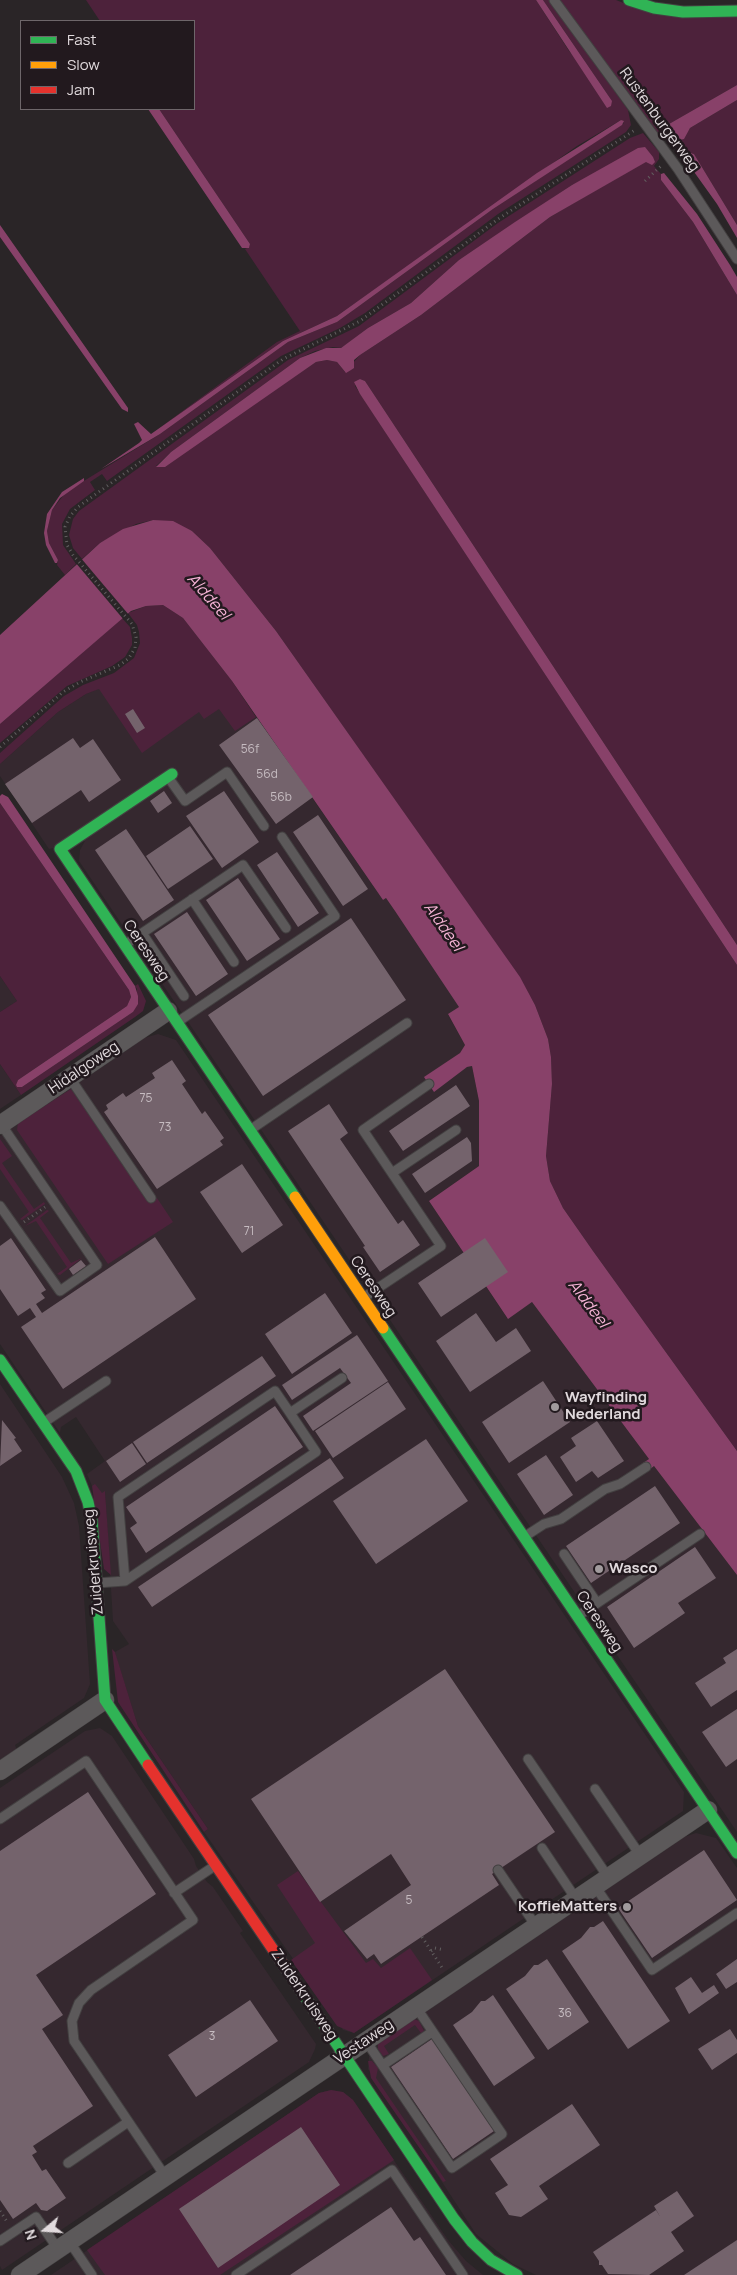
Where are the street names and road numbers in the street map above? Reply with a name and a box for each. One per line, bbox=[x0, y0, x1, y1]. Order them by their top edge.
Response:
street label: Rustenburgerweg bbox=[615, 64, 703, 176]
street label: Ceresweg bbox=[119, 917, 173, 985]
street label: Hidalgoweg bbox=[45, 1038, 123, 1098]
street label: Ceresweg bbox=[346, 1253, 400, 1321]
street label: Zuiderkruisweg bbox=[80, 1508, 108, 1616]
street label: Ceresweg bbox=[572, 1588, 626, 1656]
street label: Zuiderkruisweg bbox=[267, 1946, 341, 2044]
street label: Vestaweg bbox=[331, 2016, 397, 2068]

